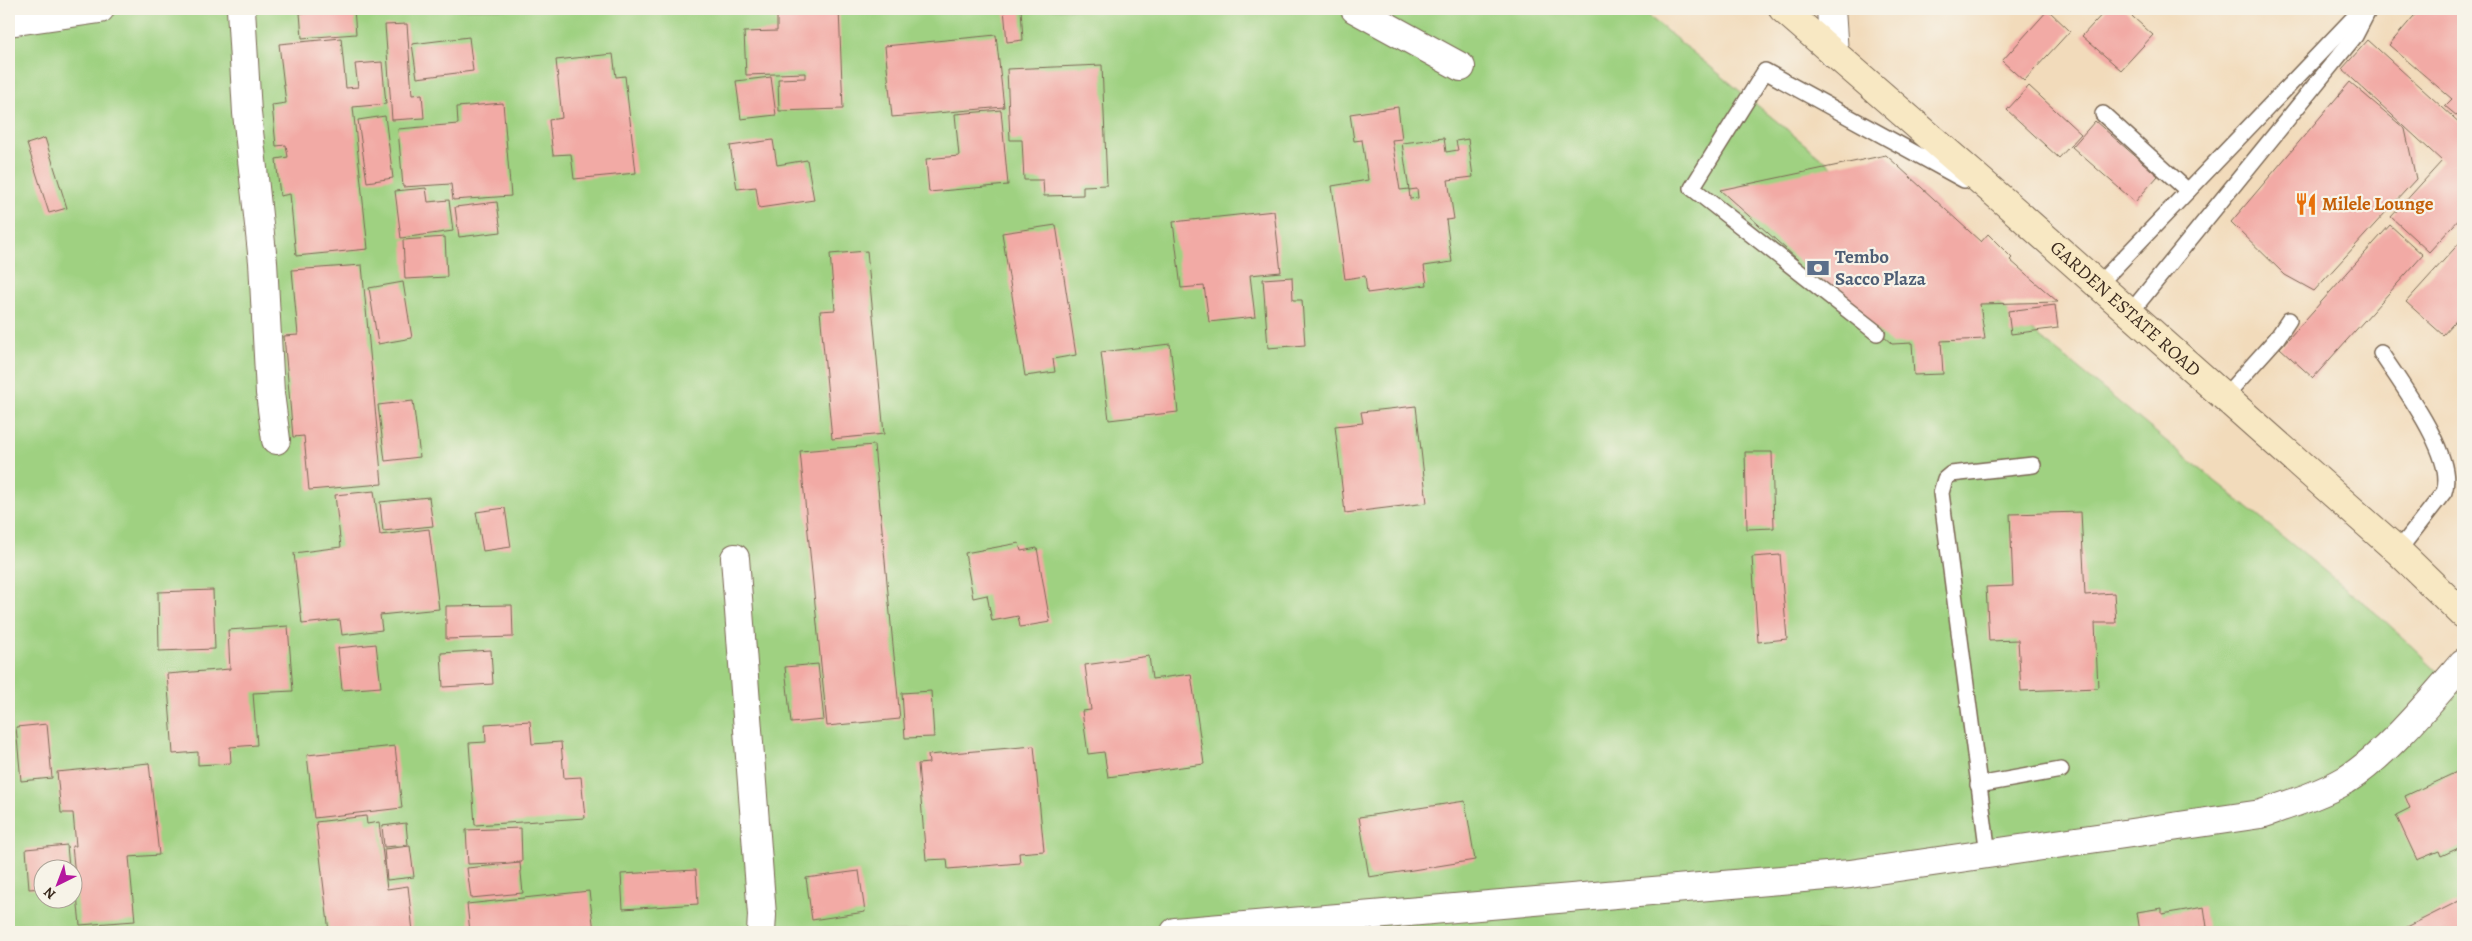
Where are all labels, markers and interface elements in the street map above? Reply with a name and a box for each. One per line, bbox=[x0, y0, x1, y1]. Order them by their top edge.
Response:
restaurant icon: Milele Lounge bbox=[2293, 191, 2319, 217]
place label: Milele Lounge bbox=[2322, 191, 2434, 217]
street label: GARDEN ESTATE ROAD bbox=[2044, 235, 2206, 383]
place label: Tembo Sacco Plaza bbox=[1835, 244, 1927, 292]
bank icon: Tembo Sacco Plaza bbox=[1805, 255, 1831, 281]
north arrow bbox=[32, 858, 82, 908]
text: N bbox=[39, 883, 60, 904]

